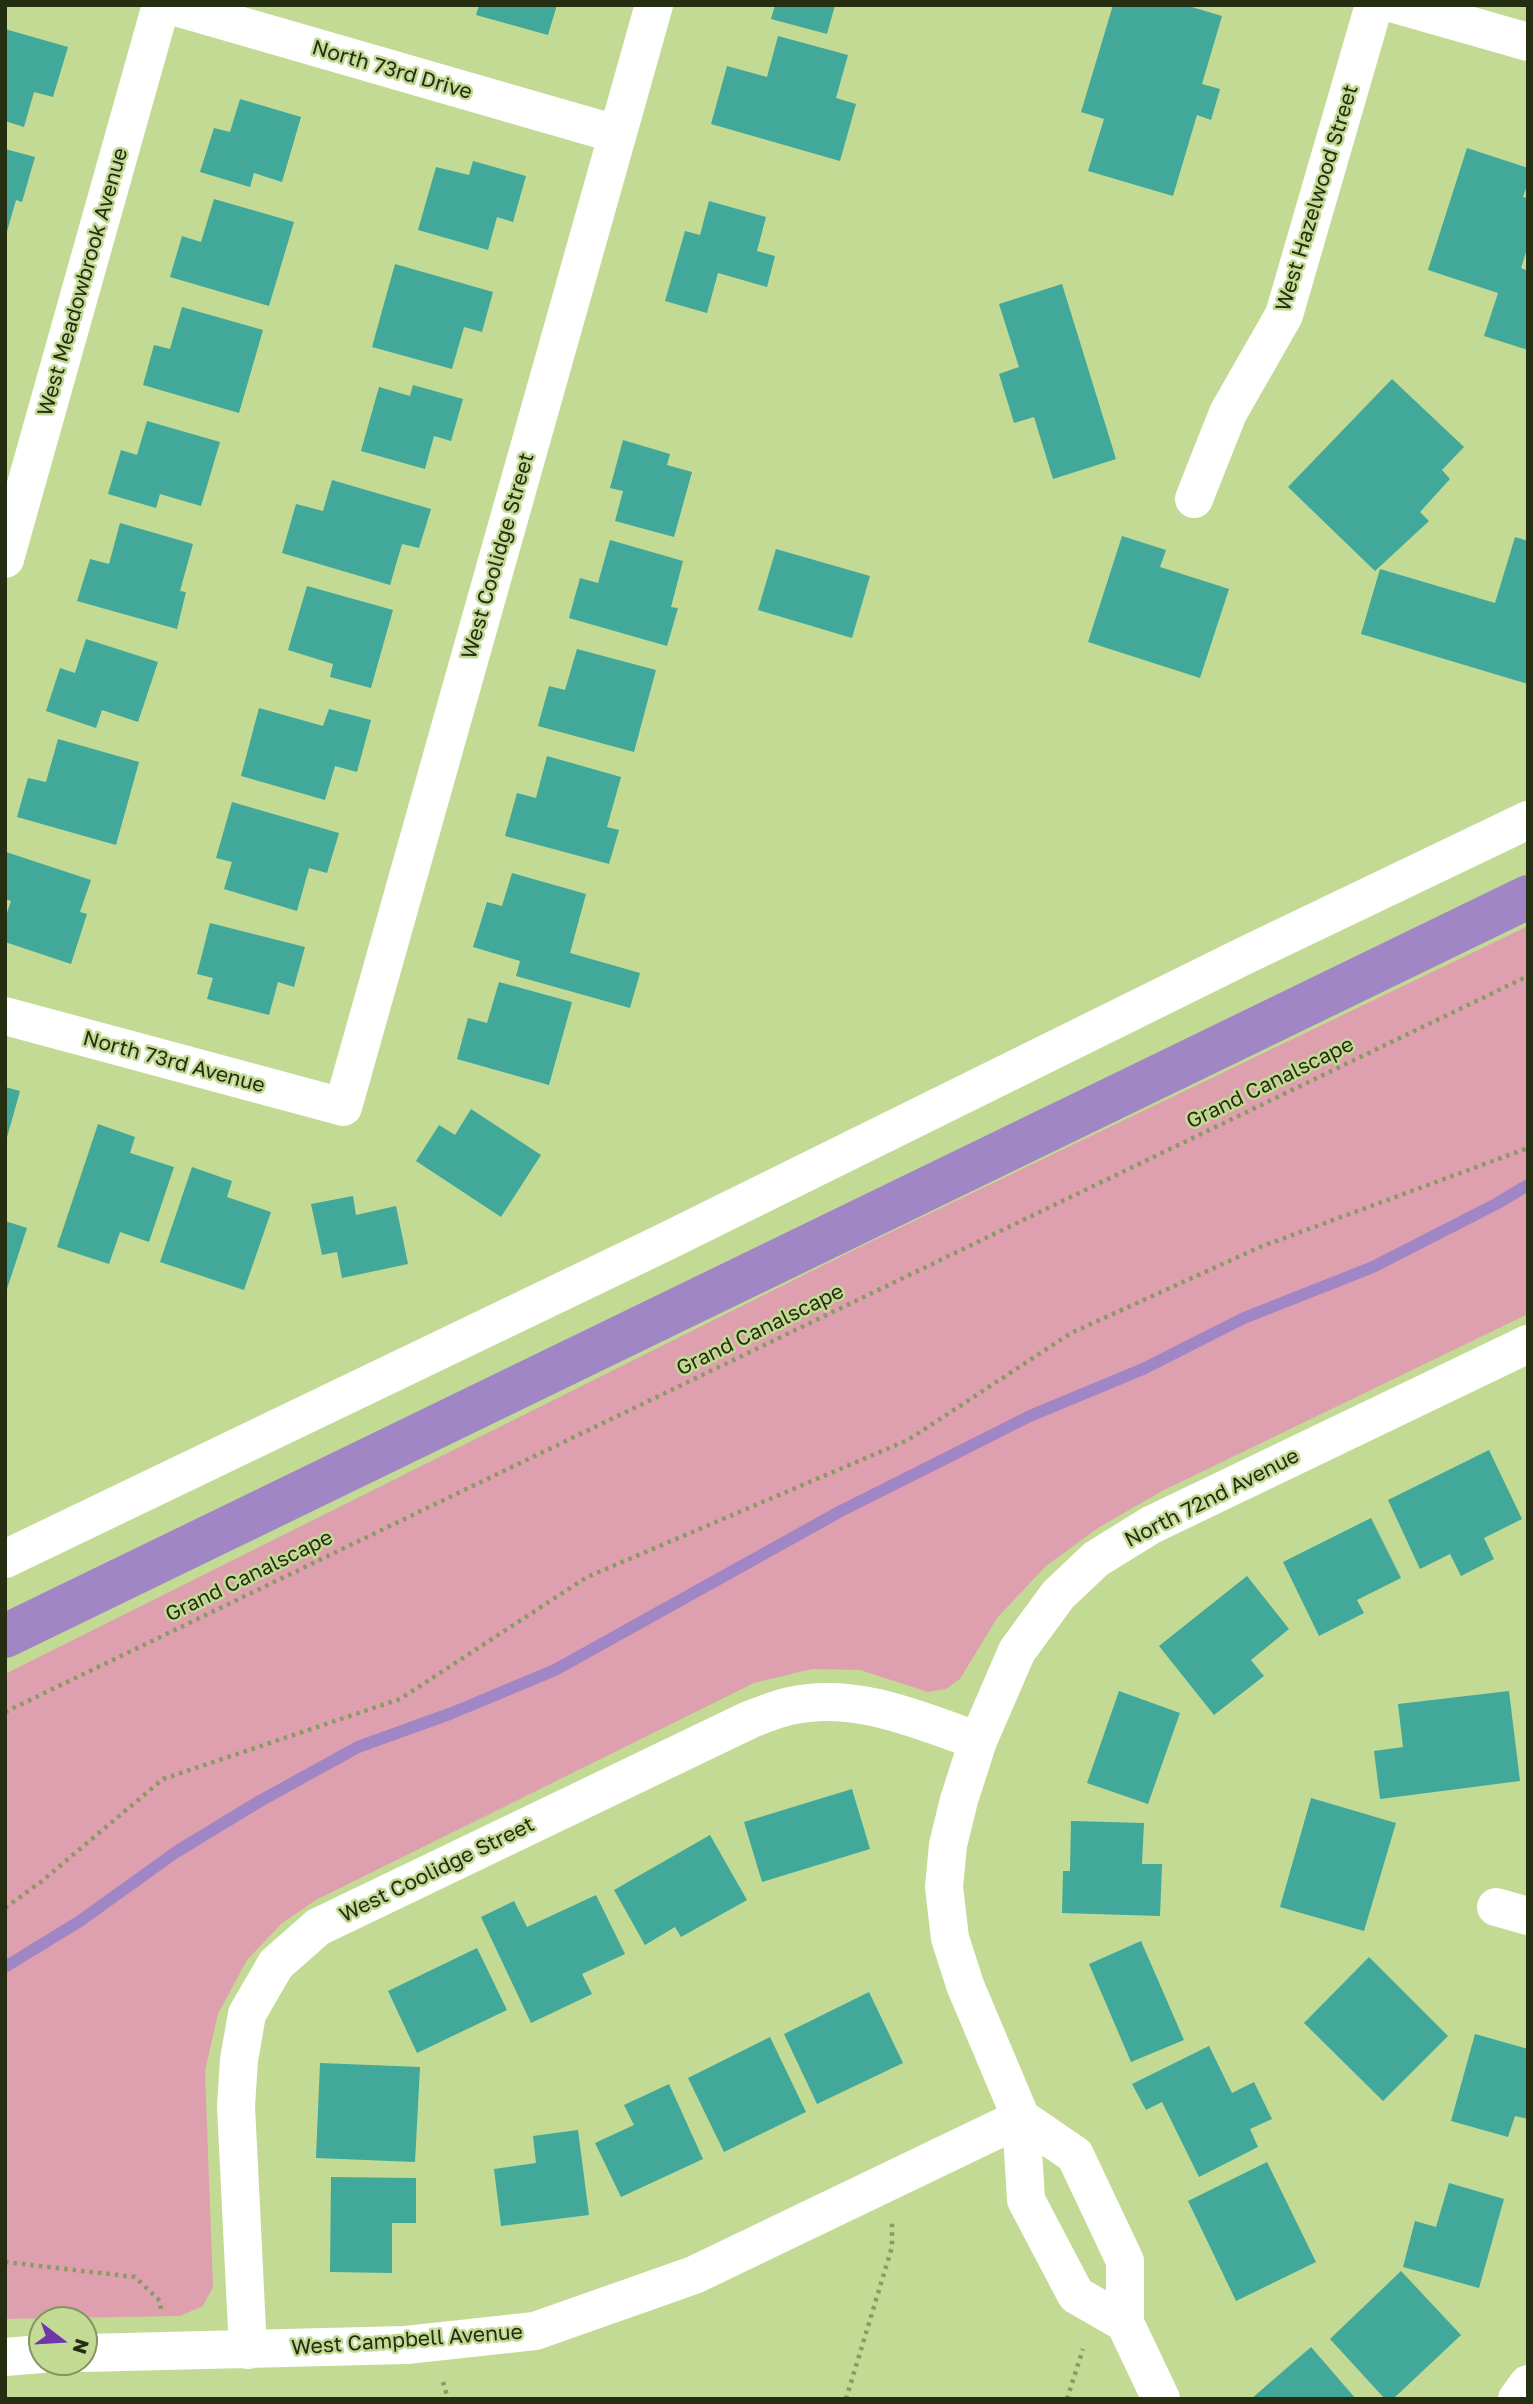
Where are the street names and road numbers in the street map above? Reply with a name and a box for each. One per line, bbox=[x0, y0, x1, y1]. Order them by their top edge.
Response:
street label: North 73rd Drive bbox=[309, 35, 475, 105]
street label: West Hazelwood Street bbox=[1270, 82, 1364, 314]
street label: West Meadowbrook Avenue bbox=[33, 145, 133, 419]
street label: West Coolidge Street bbox=[456, 450, 540, 662]
street label: North 73rd Avenue bbox=[80, 1026, 268, 1098]
street label: Grand Canalscape bbox=[1182, 1032, 1358, 1134]
street label: Grand Canalscape bbox=[672, 1279, 848, 1381]
street label: North 72nd Avenue bbox=[1121, 1443, 1303, 1553]
street label: Grand Canalscape bbox=[161, 1525, 337, 1627]
street label: West Coolidge Street bbox=[336, 1812, 538, 1928]
street label: West Campbell Avenue bbox=[290, 2319, 524, 2361]

